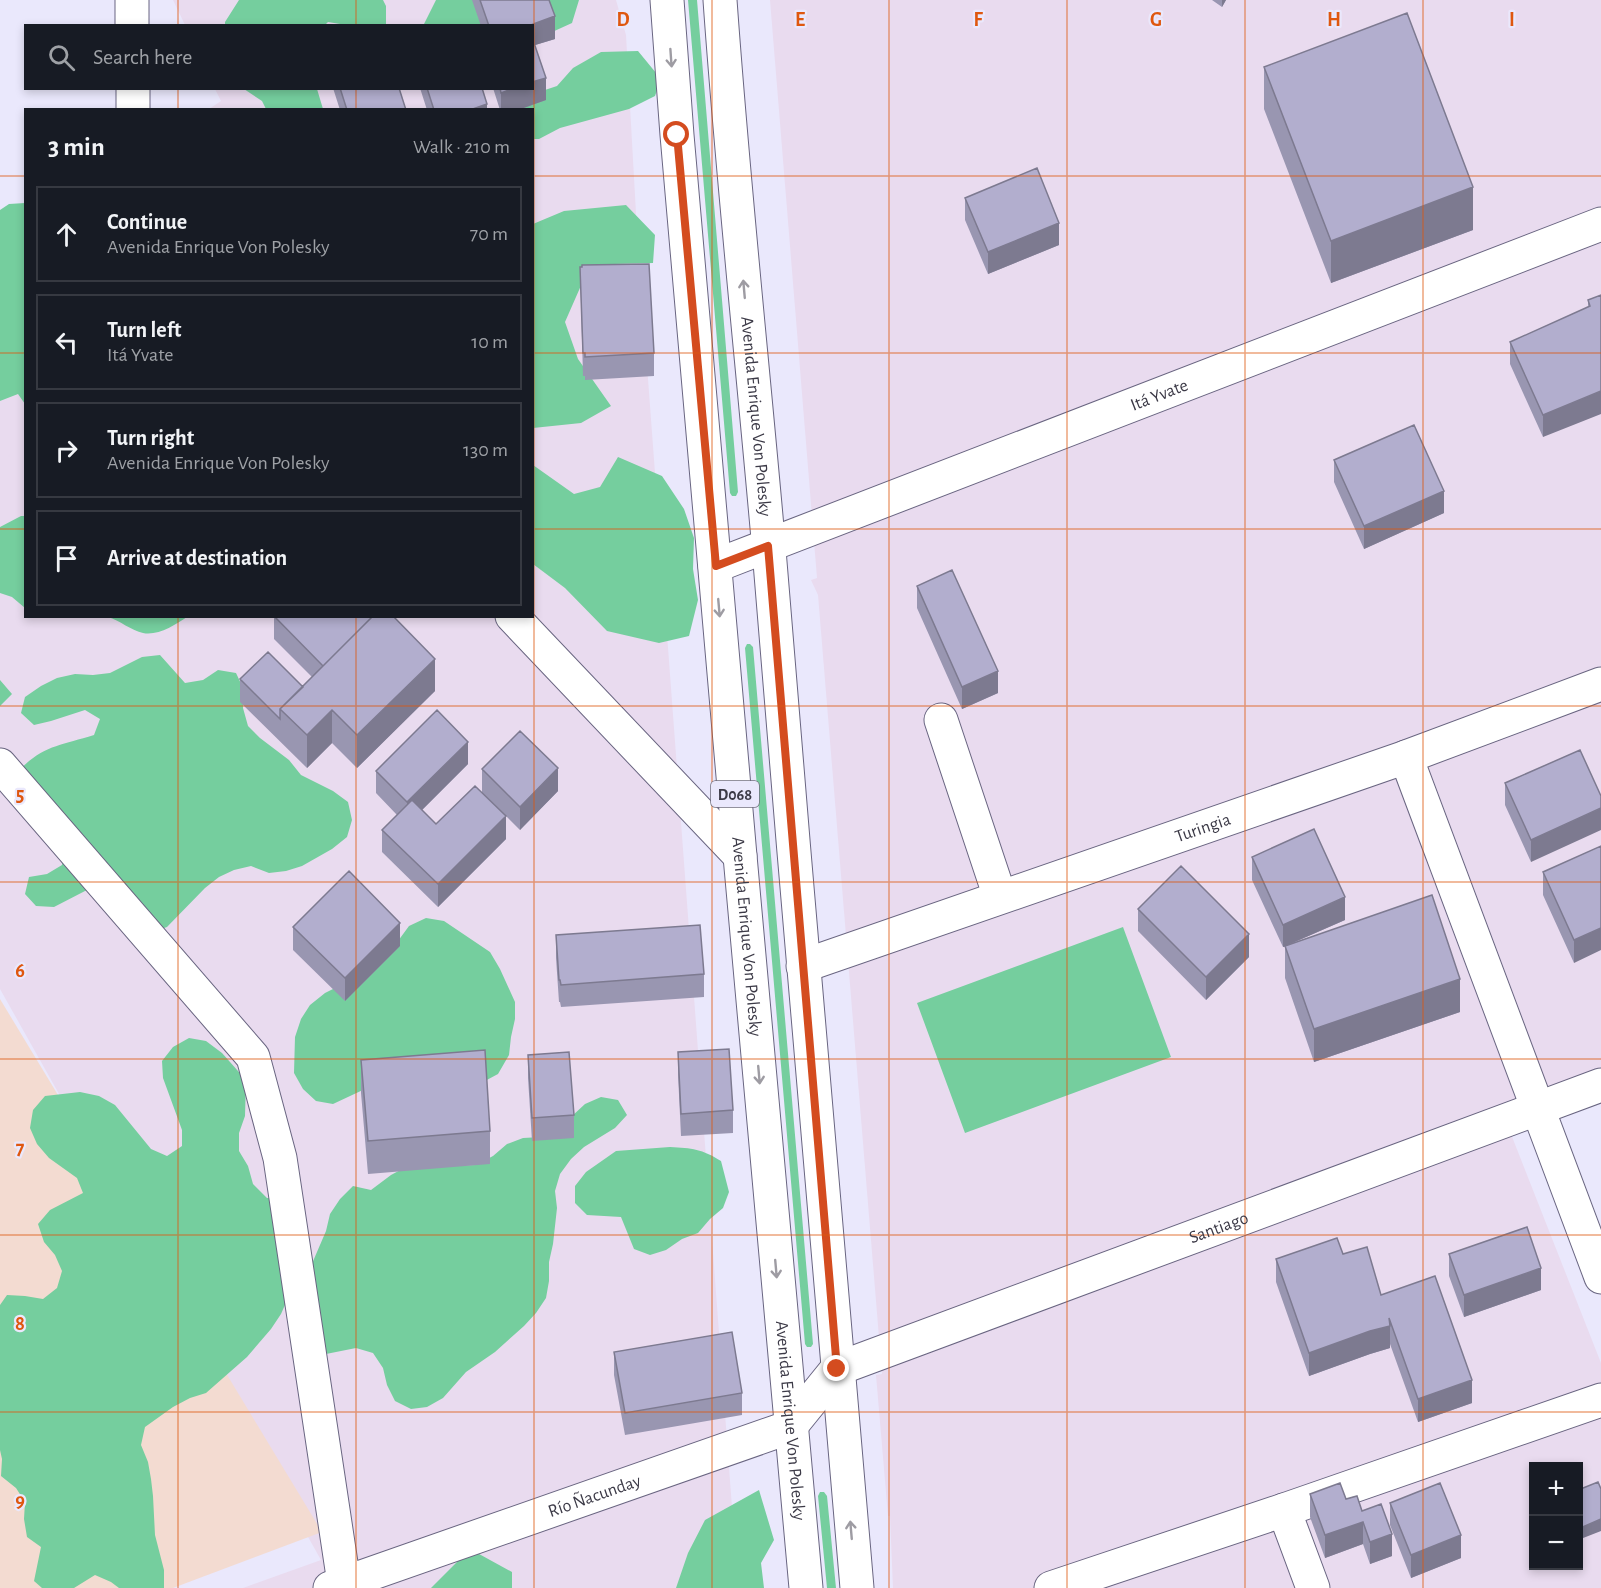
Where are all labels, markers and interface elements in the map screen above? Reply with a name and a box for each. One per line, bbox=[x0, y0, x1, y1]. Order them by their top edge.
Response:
text: D bbox=[616, 10, 630, 30]
text: E bbox=[795, 10, 805, 30]
text: F bbox=[973, 10, 983, 30]
text: G bbox=[1150, 10, 1162, 30]
text: H bbox=[1327, 10, 1341, 30]
text: I bbox=[1509, 10, 1515, 30]
search box bbox=[24, 24, 534, 90]
icon: search bbox=[45, 41, 78, 74]
text: Search here bbox=[93, 46, 192, 68]
one-way arrow bbox=[666, 48, 677, 68]
route start bbox=[663, 121, 689, 147]
text: 3 min bbox=[48, 134, 105, 160]
text: Walk · 210 m bbox=[413, 137, 510, 157]
text: Continue bbox=[107, 211, 187, 233]
icon: ahead bbox=[50, 218, 83, 251]
text: 70 m bbox=[470, 224, 508, 244]
text: Avenida Enrique Von Polesky bbox=[107, 237, 330, 257]
one-way arrow bbox=[738, 280, 749, 300]
street label: Avenida Enrique Von Polesky bbox=[737, 316, 774, 517]
text: Turn left bbox=[107, 319, 181, 341]
icon: left bbox=[50, 326, 83, 359]
text: 10 m bbox=[471, 332, 508, 352]
text: Itá Yvate bbox=[107, 345, 174, 365]
street label: Itá Yvate bbox=[1128, 376, 1191, 415]
text: Turn right bbox=[107, 427, 194, 449]
icon: right bbox=[50, 434, 83, 467]
text: 130 m bbox=[463, 440, 508, 460]
text: Avenida Enrique Von Polesky bbox=[107, 453, 330, 473]
icon: arrive bbox=[50, 542, 83, 575]
text: Arrive at destination bbox=[107, 547, 287, 569]
one-way arrow bbox=[714, 598, 725, 618]
road number: D068 bbox=[711, 781, 759, 807]
text: 5 bbox=[16, 785, 24, 805]
street label: Turingia bbox=[1173, 811, 1233, 846]
street label: Avenida Enrique Von Polesky bbox=[728, 836, 764, 1038]
text: 6 bbox=[15, 961, 25, 981]
one-way arrow bbox=[754, 1064, 765, 1084]
text: 7 bbox=[16, 1138, 25, 1158]
street label: Santiago bbox=[1187, 1209, 1251, 1247]
one-way arrow bbox=[771, 1258, 782, 1278]
text: 8 bbox=[15, 1314, 25, 1334]
street label: Avenida Enrique Von Polesky bbox=[772, 1320, 808, 1522]
route end bbox=[823, 1355, 849, 1381]
map controls bbox=[1529, 1462, 1583, 1570]
button: + bbox=[1529, 1462, 1583, 1516]
street label: Río Ñacunday bbox=[546, 1472, 644, 1521]
text: 9 bbox=[15, 1491, 25, 1511]
button: − bbox=[1529, 1516, 1583, 1570]
one-way arrow bbox=[845, 1520, 856, 1540]

